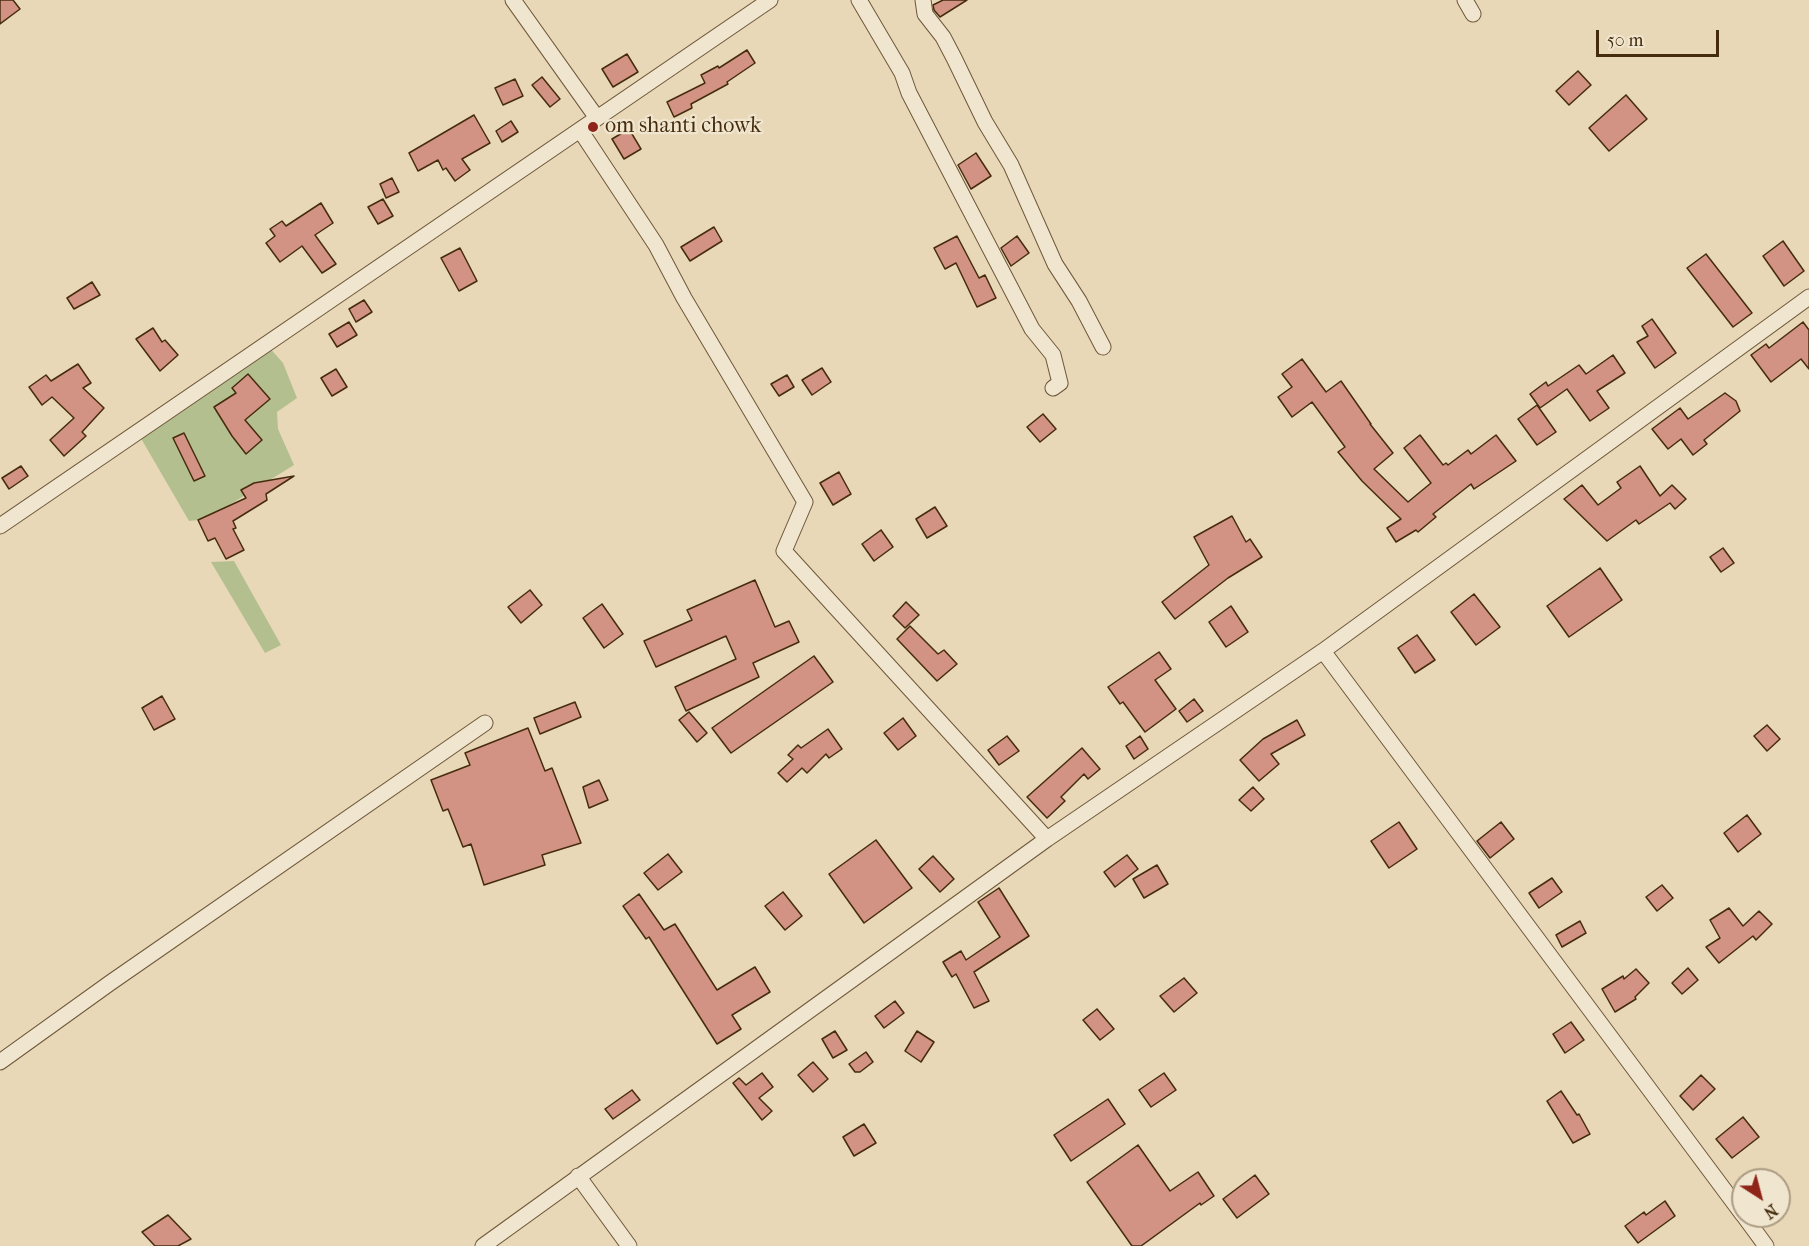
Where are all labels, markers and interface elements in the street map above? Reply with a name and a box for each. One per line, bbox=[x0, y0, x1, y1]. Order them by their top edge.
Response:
scale bar bbox=[1599, 18, 1722, 56]
text: 50 m bbox=[1607, 30, 1643, 51]
place label: om shanti chowk bbox=[605, 114, 761, 140]
marker: om shanti chowk bbox=[586, 120, 600, 134]
north arrow bbox=[1731, 1168, 1791, 1228]
text: N bbox=[1760, 1200, 1781, 1223]

